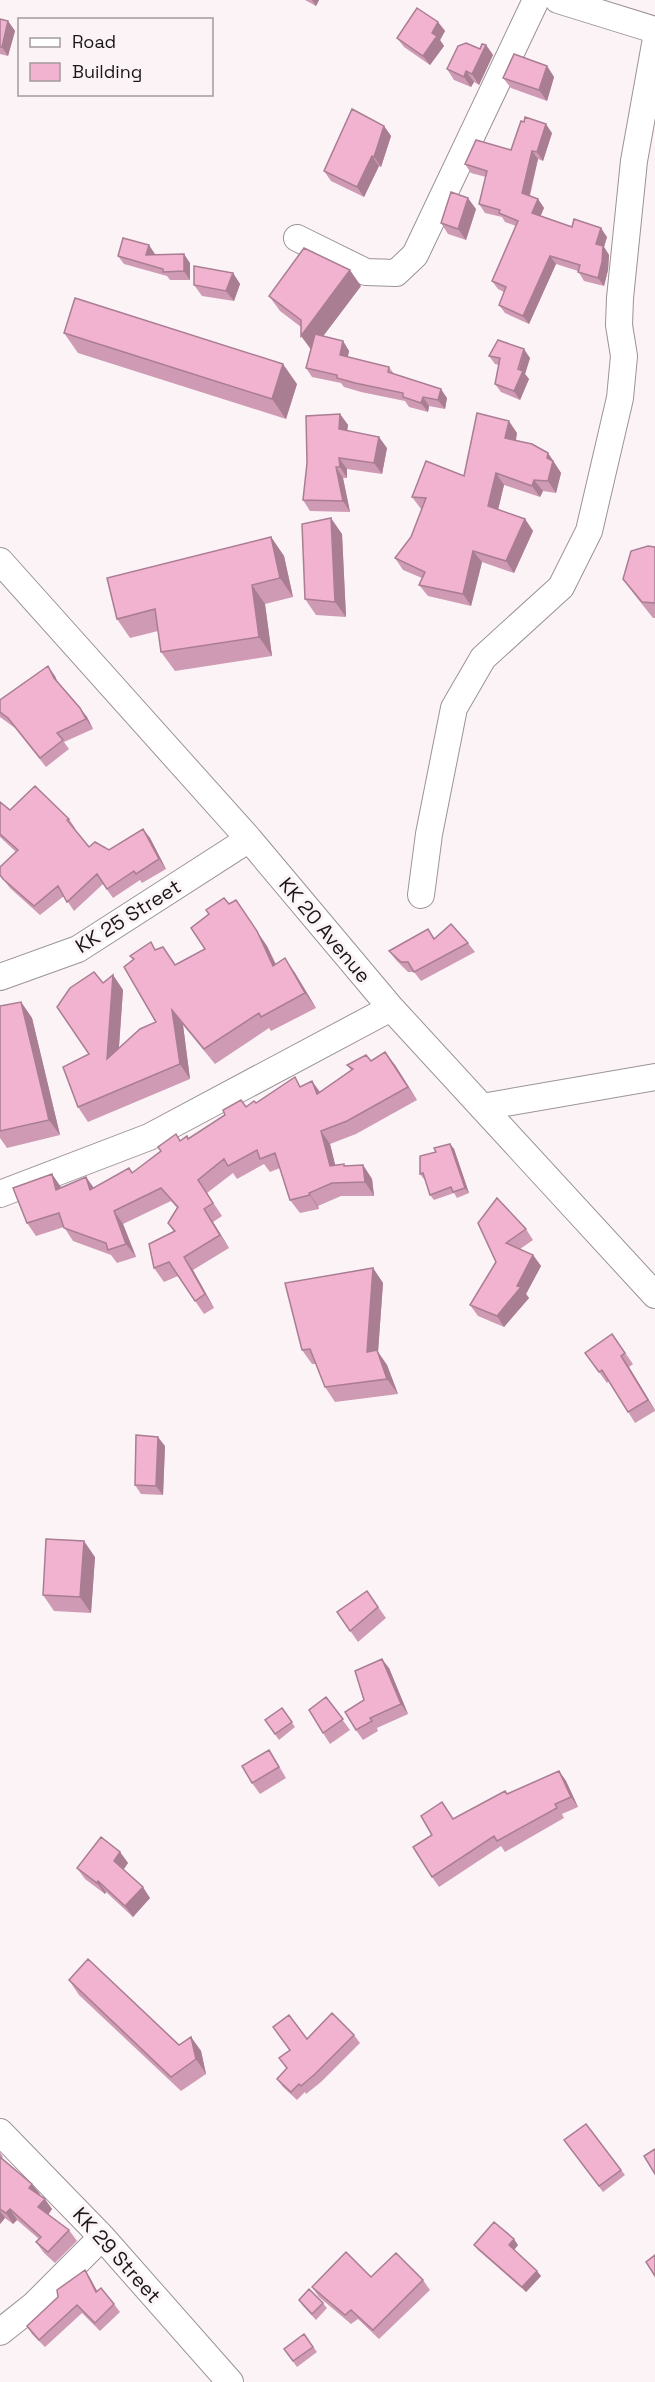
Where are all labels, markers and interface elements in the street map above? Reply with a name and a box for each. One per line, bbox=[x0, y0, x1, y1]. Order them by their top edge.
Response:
legend bbox=[18, 18, 213, 96]
text: Road bbox=[72, 30, 116, 53]
text: Building bbox=[72, 60, 142, 83]
street label: KK 20 Avenue bbox=[273, 872, 377, 988]
street label: KK 25 Street bbox=[70, 873, 186, 959]
street label: KK 29 Street bbox=[67, 2202, 167, 2308]

